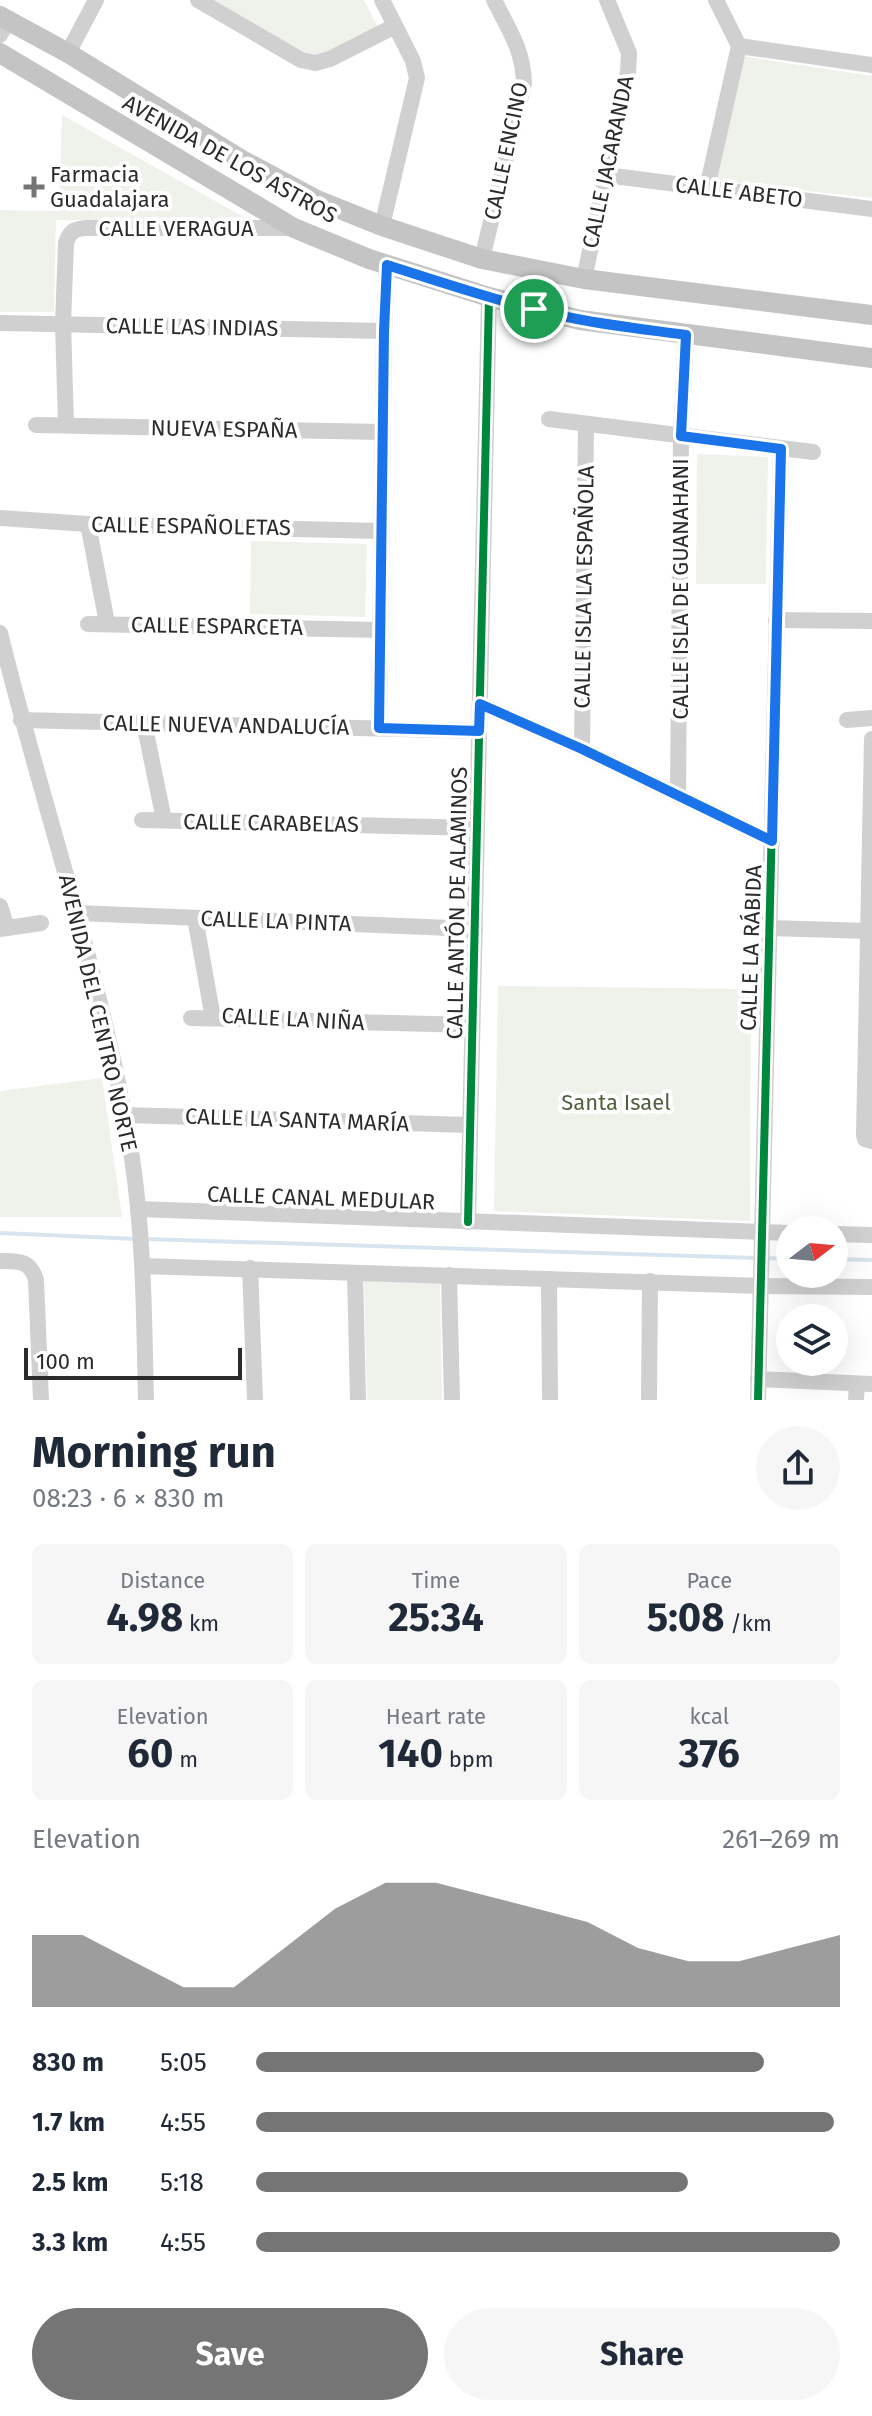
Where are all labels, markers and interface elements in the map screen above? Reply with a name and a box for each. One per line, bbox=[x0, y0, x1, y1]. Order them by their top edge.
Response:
street label: CALLE JACARANDA bbox=[577, 73, 640, 251]
street label: CALLE ENCINO bbox=[478, 80, 534, 222]
street label: AVENIDA DE LOS ASTROS bbox=[118, 89, 342, 229]
place label: Farmacia Guadalajara bbox=[50, 161, 169, 213]
street label: CALLE ABETO bbox=[674, 171, 804, 213]
marker: Farmacia Guadalajara bbox=[25, 178, 43, 196]
street label: CALLE VERAGUA bbox=[99, 215, 254, 242]
pin bbox=[500, 275, 568, 343]
icon: arrive bbox=[512, 287, 556, 331]
street label: CALLE LAS INDIAS bbox=[105, 312, 279, 342]
street label: NUEVA ESPAÑA bbox=[150, 414, 298, 444]
street label: CALLE ISLA DE GUANAHANI bbox=[667, 458, 694, 720]
street label: CALLE ISLA LA ESPAÑOLA bbox=[568, 465, 600, 709]
street label: CALLE ESPAÑOLETAS bbox=[91, 511, 291, 541]
street label: CALLE ESPARCETA bbox=[131, 611, 304, 641]
street label: CALLE NUEVA ANDALUCÍA bbox=[102, 709, 350, 741]
street label: CALLE ANTÓN DE ALAMINOS bbox=[441, 767, 473, 1039]
street label: CALLE CARABELAS bbox=[183, 808, 359, 838]
street label: CALLE LA RÁBIDA bbox=[735, 864, 767, 1032]
street label: AVENIDA DEL CENTRO NORTE bbox=[53, 872, 143, 1154]
street label: CALLE LA PINTA bbox=[200, 905, 352, 937]
street label: CALLE LA NIÑA bbox=[221, 1002, 365, 1036]
park label: Santa Isael bbox=[561, 1089, 671, 1116]
street label: CALLE LA SANTA MARÍA bbox=[185, 1103, 410, 1137]
street label: CALLE CANAL MEDULAR bbox=[206, 1181, 436, 1215]
north arrow bbox=[776, 1216, 848, 1288]
map controls bbox=[776, 1216, 848, 1376]
button: layers bbox=[776, 1304, 848, 1376]
scale bar bbox=[24, 1344, 242, 1380]
text: 100 m bbox=[36, 1348, 95, 1375]
text: Morning run bbox=[32, 1426, 276, 1479]
button: share bbox=[756, 1426, 840, 1510]
text: 08:23 · 6 × 830 m bbox=[32, 1483, 224, 1514]
text: Distance bbox=[120, 1567, 205, 1594]
text: Time bbox=[412, 1567, 460, 1594]
text: Pace bbox=[687, 1567, 732, 1594]
text: 4.98 bbox=[106, 1594, 183, 1642]
text: 25:34 bbox=[388, 1594, 484, 1642]
text: 5:08 bbox=[647, 1594, 724, 1642]
text: km bbox=[183, 1610, 219, 1637]
text: /km bbox=[724, 1610, 772, 1637]
text: Elevation bbox=[117, 1703, 209, 1730]
text: Heart rate bbox=[386, 1703, 486, 1730]
text: kcal bbox=[690, 1703, 729, 1730]
text: 60 bbox=[127, 1730, 173, 1778]
text: 140 bbox=[378, 1730, 443, 1778]
text: 376 bbox=[679, 1730, 740, 1778]
text: m bbox=[173, 1746, 198, 1773]
text: bpm bbox=[443, 1746, 494, 1773]
text: Elevation bbox=[32, 1824, 141, 1855]
text: 261–269 m bbox=[722, 1824, 840, 1855]
text: 830 m bbox=[32, 2047, 104, 2078]
text: 5:05 bbox=[160, 2047, 207, 2078]
text: 1.7 km bbox=[32, 2107, 105, 2138]
text: 4:55 bbox=[160, 2107, 206, 2138]
text: 2.5 km bbox=[32, 2167, 108, 2198]
text: 5:18 bbox=[160, 2167, 204, 2198]
text: 3.3 km bbox=[32, 2227, 108, 2258]
text: 4:55 bbox=[160, 2227, 206, 2258]
button: Save bbox=[32, 2308, 428, 2400]
button: Share bbox=[444, 2308, 840, 2400]

